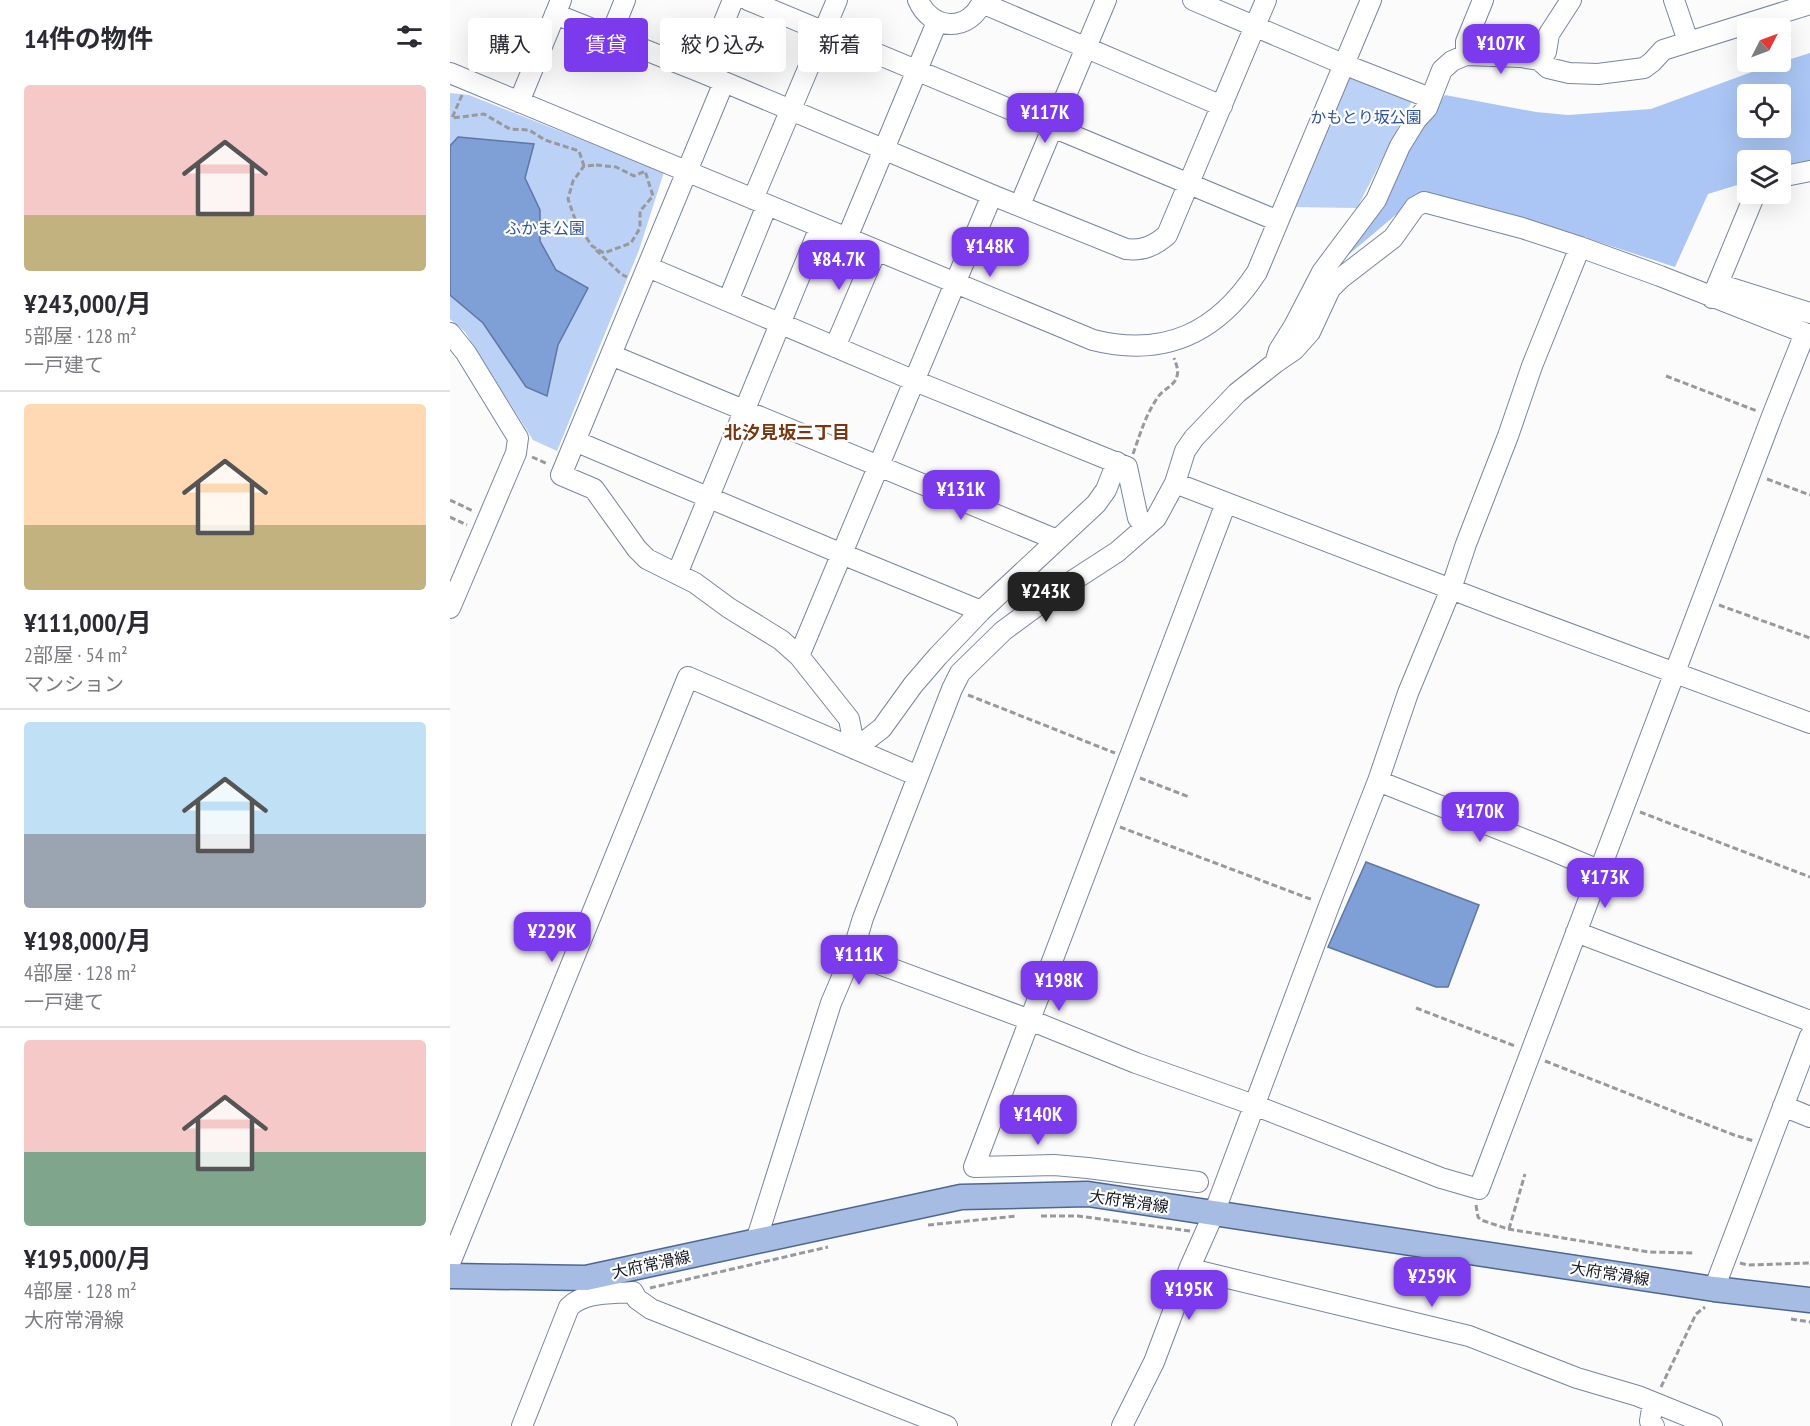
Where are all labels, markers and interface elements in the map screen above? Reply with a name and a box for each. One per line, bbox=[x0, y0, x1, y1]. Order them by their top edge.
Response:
chip: 購入 bbox=[468, 18, 552, 72]
chip: 賃貸 bbox=[564, 18, 648, 72]
chip: 絞り込み bbox=[660, 18, 786, 72]
chip: 新着 bbox=[798, 18, 882, 72]
north arrow bbox=[1737, 18, 1791, 72]
map controls bbox=[1737, 18, 1791, 204]
icon: filters bbox=[393, 20, 426, 53]
text: 14件の物件 bbox=[24, 22, 153, 55]
pin: ¥107K bbox=[1459, 24, 1543, 75]
text: ¥107K bbox=[1477, 30, 1525, 56]
button: locate bbox=[1737, 84, 1791, 138]
pin: ¥117K bbox=[1003, 93, 1087, 144]
text: ¥117K bbox=[1021, 99, 1069, 125]
park label: かもとり坂公園 bbox=[1310, 107, 1422, 127]
icon: home bbox=[171, 124, 279, 232]
button: layers bbox=[1737, 150, 1791, 204]
park label: ふかま公園 bbox=[505, 218, 585, 238]
pin: ¥148K bbox=[948, 227, 1032, 278]
text: ¥148K bbox=[966, 233, 1014, 259]
pin: ¥84.7K bbox=[790, 240, 888, 291]
text: ¥84.7K bbox=[813, 246, 865, 272]
text: ¥243,000/月 bbox=[24, 287, 152, 320]
text: 5部屋 · 128 m² bbox=[24, 323, 137, 349]
text: 一戸建て bbox=[24, 352, 104, 378]
district label: 北汐見坂三丁目 bbox=[724, 421, 850, 444]
icon: home bbox=[171, 443, 279, 551]
pin: ¥131K bbox=[919, 470, 1003, 521]
text: ¥131K bbox=[937, 476, 985, 502]
pin: ¥243K bbox=[1004, 572, 1088, 623]
text: ¥243K bbox=[1022, 578, 1070, 604]
text: ¥111,000/月 bbox=[24, 606, 152, 639]
text: 2部屋 · 54 m² bbox=[24, 642, 128, 668]
text: マンション bbox=[24, 671, 124, 697]
icon: home bbox=[171, 761, 279, 869]
pin: ¥170K bbox=[1438, 792, 1522, 843]
text: ¥170K bbox=[1456, 798, 1504, 824]
pin: ¥173K bbox=[1563, 858, 1647, 909]
text: ¥173K bbox=[1581, 864, 1629, 890]
pin: ¥229K bbox=[510, 912, 594, 963]
text: ¥229K bbox=[528, 918, 576, 944]
text: ¥198,000/月 bbox=[24, 924, 152, 957]
pin: ¥111K bbox=[817, 935, 901, 986]
text: ¥111K bbox=[835, 941, 883, 967]
text: 4部屋 · 128 m² bbox=[24, 960, 137, 986]
pin: ¥198K bbox=[1017, 961, 1101, 1012]
text: ¥198K bbox=[1035, 967, 1083, 993]
text: 一戸建て bbox=[24, 989, 104, 1015]
icon: home bbox=[171, 1079, 279, 1187]
pin: ¥140K bbox=[996, 1095, 1080, 1146]
text: ¥140K bbox=[1014, 1101, 1062, 1127]
street label: 大府常滑線 bbox=[1088, 1186, 1170, 1216]
text: ¥195,000/月 bbox=[24, 1242, 152, 1275]
street label: 大府常滑線 bbox=[610, 1246, 692, 1282]
pin: ¥259K bbox=[1390, 1257, 1474, 1308]
street label: 大府常滑線 bbox=[1569, 1257, 1651, 1289]
text: ¥259K bbox=[1408, 1263, 1456, 1289]
pin: ¥195K bbox=[1147, 1270, 1231, 1321]
text: ¥195K bbox=[1165, 1276, 1213, 1302]
text: 4部屋 · 128 m² bbox=[24, 1278, 137, 1304]
text: 大府常滑線 bbox=[24, 1307, 124, 1333]

